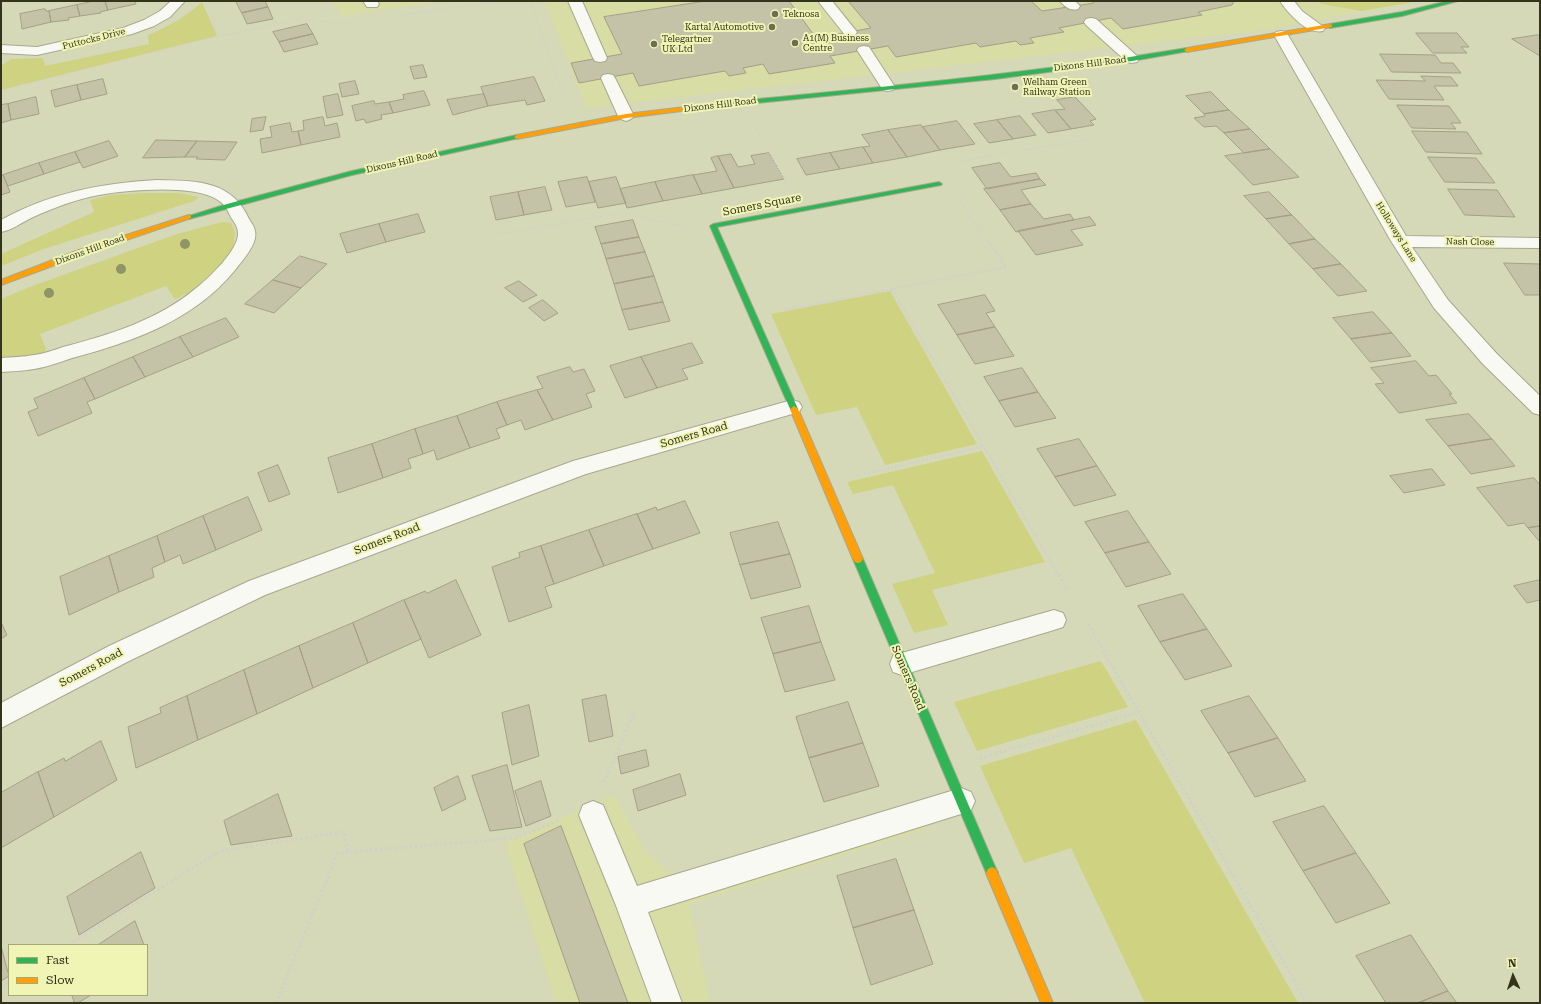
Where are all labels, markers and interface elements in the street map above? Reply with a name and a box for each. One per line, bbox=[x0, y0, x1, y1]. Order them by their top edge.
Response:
marker: Teknosa bbox=[770, 9, 780, 19]
place label: Teknosa bbox=[783, 9, 819, 19]
place label: Kartal Automotive bbox=[685, 22, 764, 32]
marker: Kartal Automotive bbox=[767, 22, 777, 32]
street label: Puttocks Drive bbox=[61, 26, 127, 52]
place label: A1(M) Business Centre bbox=[803, 33, 869, 54]
place label: Telegartner UK Ltd bbox=[662, 34, 711, 55]
marker: A1(M) Business Centre bbox=[790, 38, 800, 48]
marker: Telegartner UK Ltd bbox=[649, 39, 659, 49]
street label: Dixons Hill Road bbox=[1053, 54, 1127, 74]
place label: Welham Green Railway Station bbox=[1023, 77, 1090, 98]
marker: Welham Green Railway Station bbox=[1010, 82, 1020, 92]
street label: Dixons Hill Road bbox=[683, 95, 757, 115]
street label: Dixons Hill Road bbox=[365, 149, 439, 175]
street label: Somers Square bbox=[722, 191, 802, 219]
street label: Holloways Lane bbox=[1373, 200, 1419, 264]
street label: Dixons Hill Road bbox=[54, 232, 126, 268]
street label: Nash Close bbox=[1446, 236, 1494, 248]
street label: Somers Road bbox=[659, 419, 729, 451]
street label: Somers Road bbox=[352, 520, 422, 558]
street label: Somers Road bbox=[888, 643, 928, 713]
street label: Somers Road bbox=[57, 646, 125, 690]
legend bbox=[8, 944, 148, 996]
text: Fast bbox=[46, 953, 69, 967]
north arrow bbox=[1493, 956, 1533, 996]
text: N bbox=[1508, 957, 1517, 970]
text: Slow bbox=[46, 973, 74, 987]

